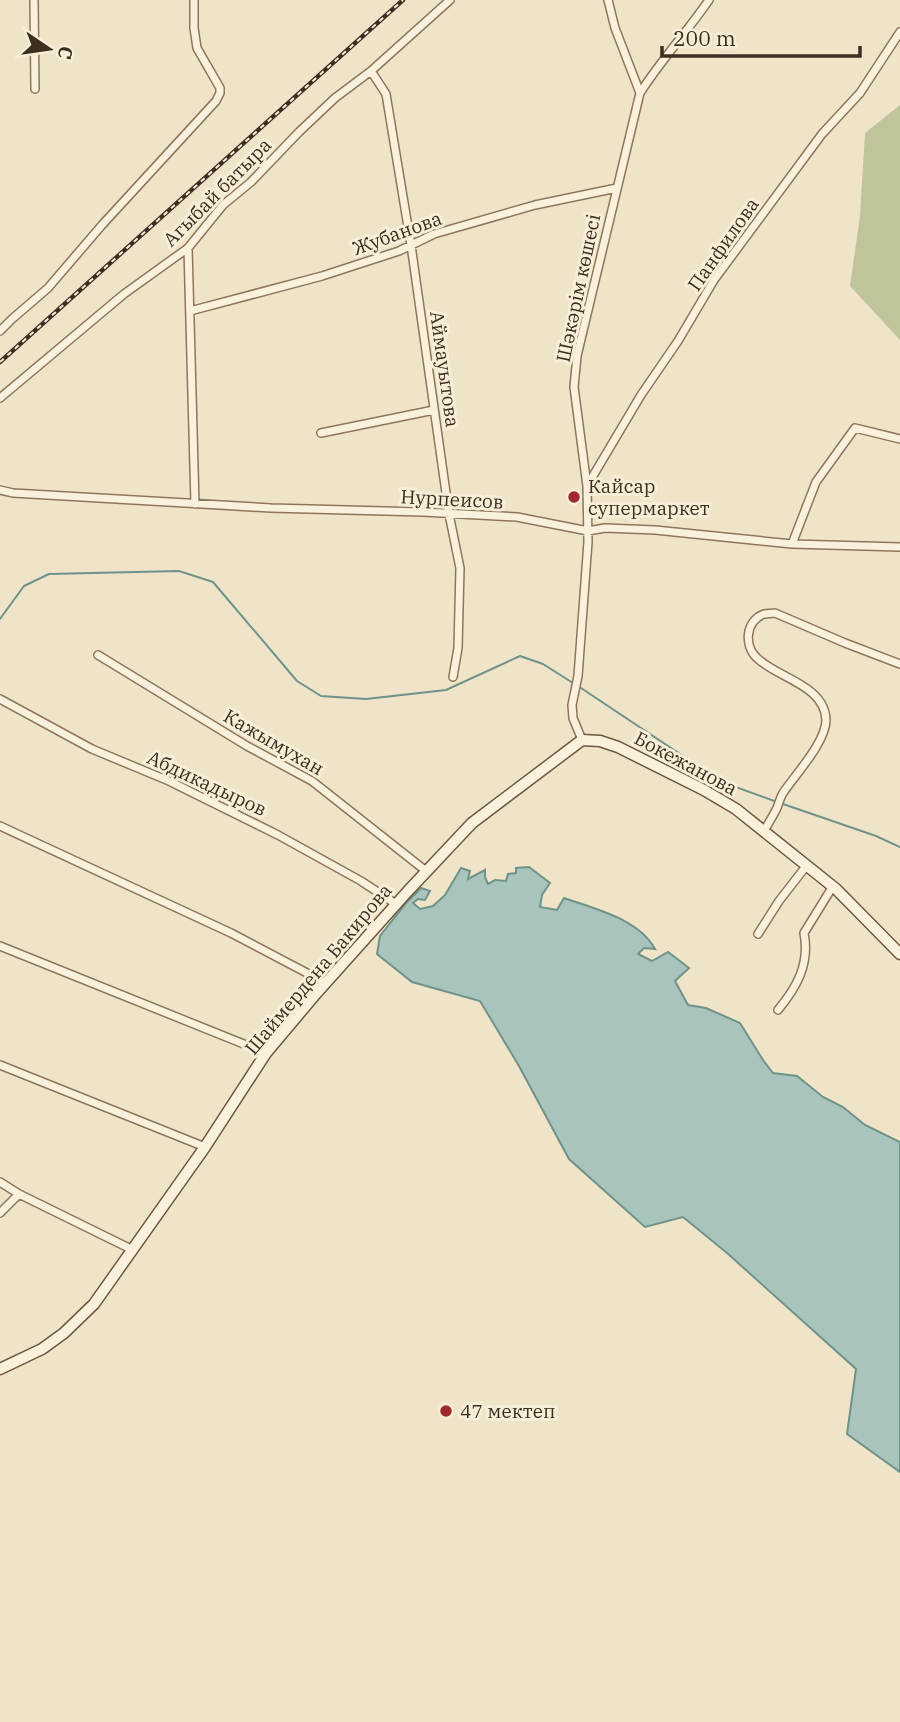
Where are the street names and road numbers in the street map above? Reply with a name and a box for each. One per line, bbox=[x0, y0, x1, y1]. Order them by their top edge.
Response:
street label: Агыбай батыра bbox=[158, 133, 276, 251]
street label: Панфилова bbox=[682, 193, 764, 295]
street label: Жубанова bbox=[349, 206, 445, 260]
street label: Шәкәрім көшесі bbox=[551, 212, 605, 364]
street label: Аймауытова bbox=[425, 309, 465, 429]
street label: Нурпеисов bbox=[400, 484, 504, 514]
street label: Кажымухан bbox=[220, 704, 328, 780]
street label: Бокежанова bbox=[630, 726, 742, 800]
street label: Абдикадыров bbox=[144, 745, 270, 821]
street label: Шаймердена Бакирова bbox=[239, 878, 397, 1060]

